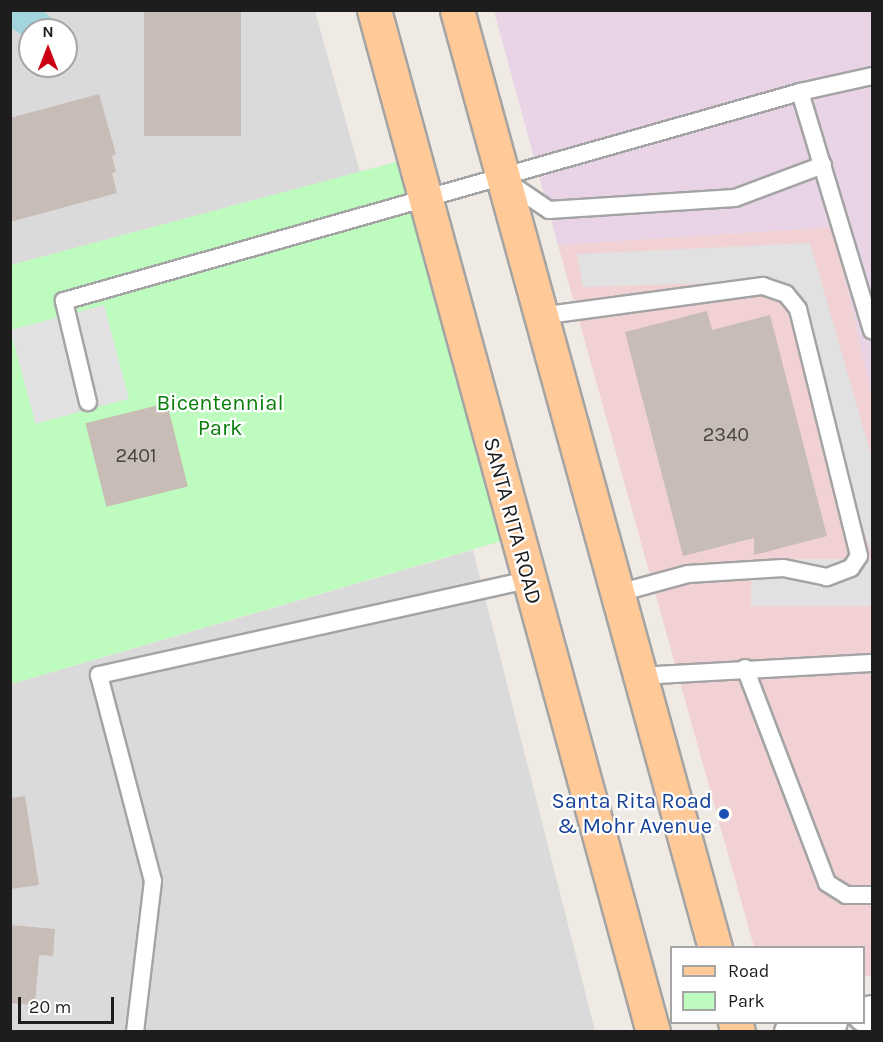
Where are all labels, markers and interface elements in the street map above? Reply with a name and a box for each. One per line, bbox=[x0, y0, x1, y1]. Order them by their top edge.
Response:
north arrow bbox=[18, 18, 78, 78]
text: N bbox=[42, 22, 54, 41]
park label: Bicentennial Park bbox=[156, 390, 284, 442]
house number: 2340 bbox=[703, 422, 749, 446]
street label: SANTA RITA ROAD bbox=[477, 435, 547, 607]
house number: 2401 bbox=[115, 443, 157, 467]
place label: Santa Rita Road & Mohr Avenue bbox=[551, 788, 712, 840]
marker: Santa Rita Road & Mohr Avenue bbox=[717, 807, 731, 821]
legend bbox=[670, 946, 865, 1024]
text: Road bbox=[728, 960, 769, 982]
scale bar bbox=[21, 985, 117, 1023]
text: Park bbox=[728, 990, 765, 1012]
text: 20 m bbox=[29, 996, 71, 1018]

